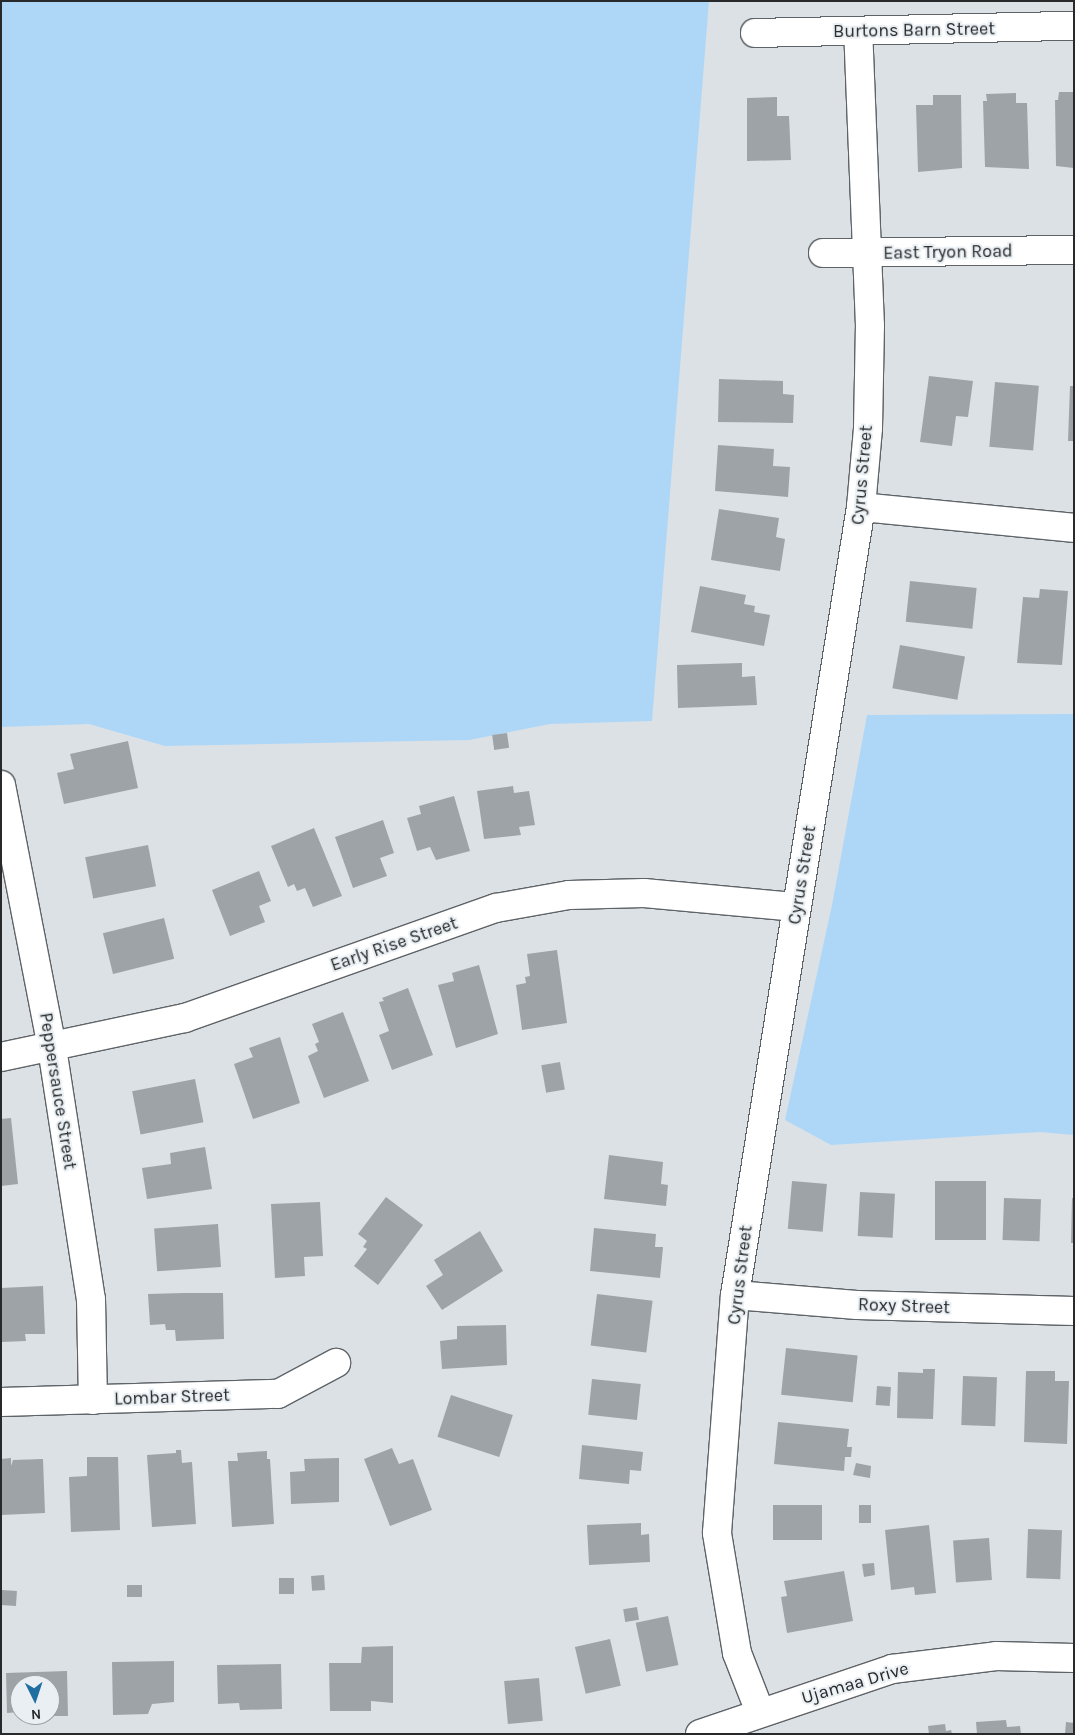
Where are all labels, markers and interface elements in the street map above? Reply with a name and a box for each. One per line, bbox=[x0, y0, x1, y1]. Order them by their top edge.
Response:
street label: Burtons Barn Street bbox=[833, 18, 995, 42]
street label: East Tryon Road bbox=[883, 240, 1013, 264]
street label: Cyrus Street bbox=[847, 424, 877, 526]
street label: Cyrus Street bbox=[784, 824, 820, 926]
street label: Early Rise Street bbox=[328, 912, 460, 976]
street label: Peppersauce Street bbox=[35, 1011, 81, 1171]
street label: Cyrus Street bbox=[723, 1224, 757, 1326]
street label: Roxy Street bbox=[858, 1294, 950, 1318]
street label: Lombar Street bbox=[114, 1384, 230, 1410]
street label: Ujamaa Drive bbox=[799, 1657, 911, 1709]
north arrow bbox=[10, 1675, 60, 1725]
text: N bbox=[30, 1706, 42, 1723]

